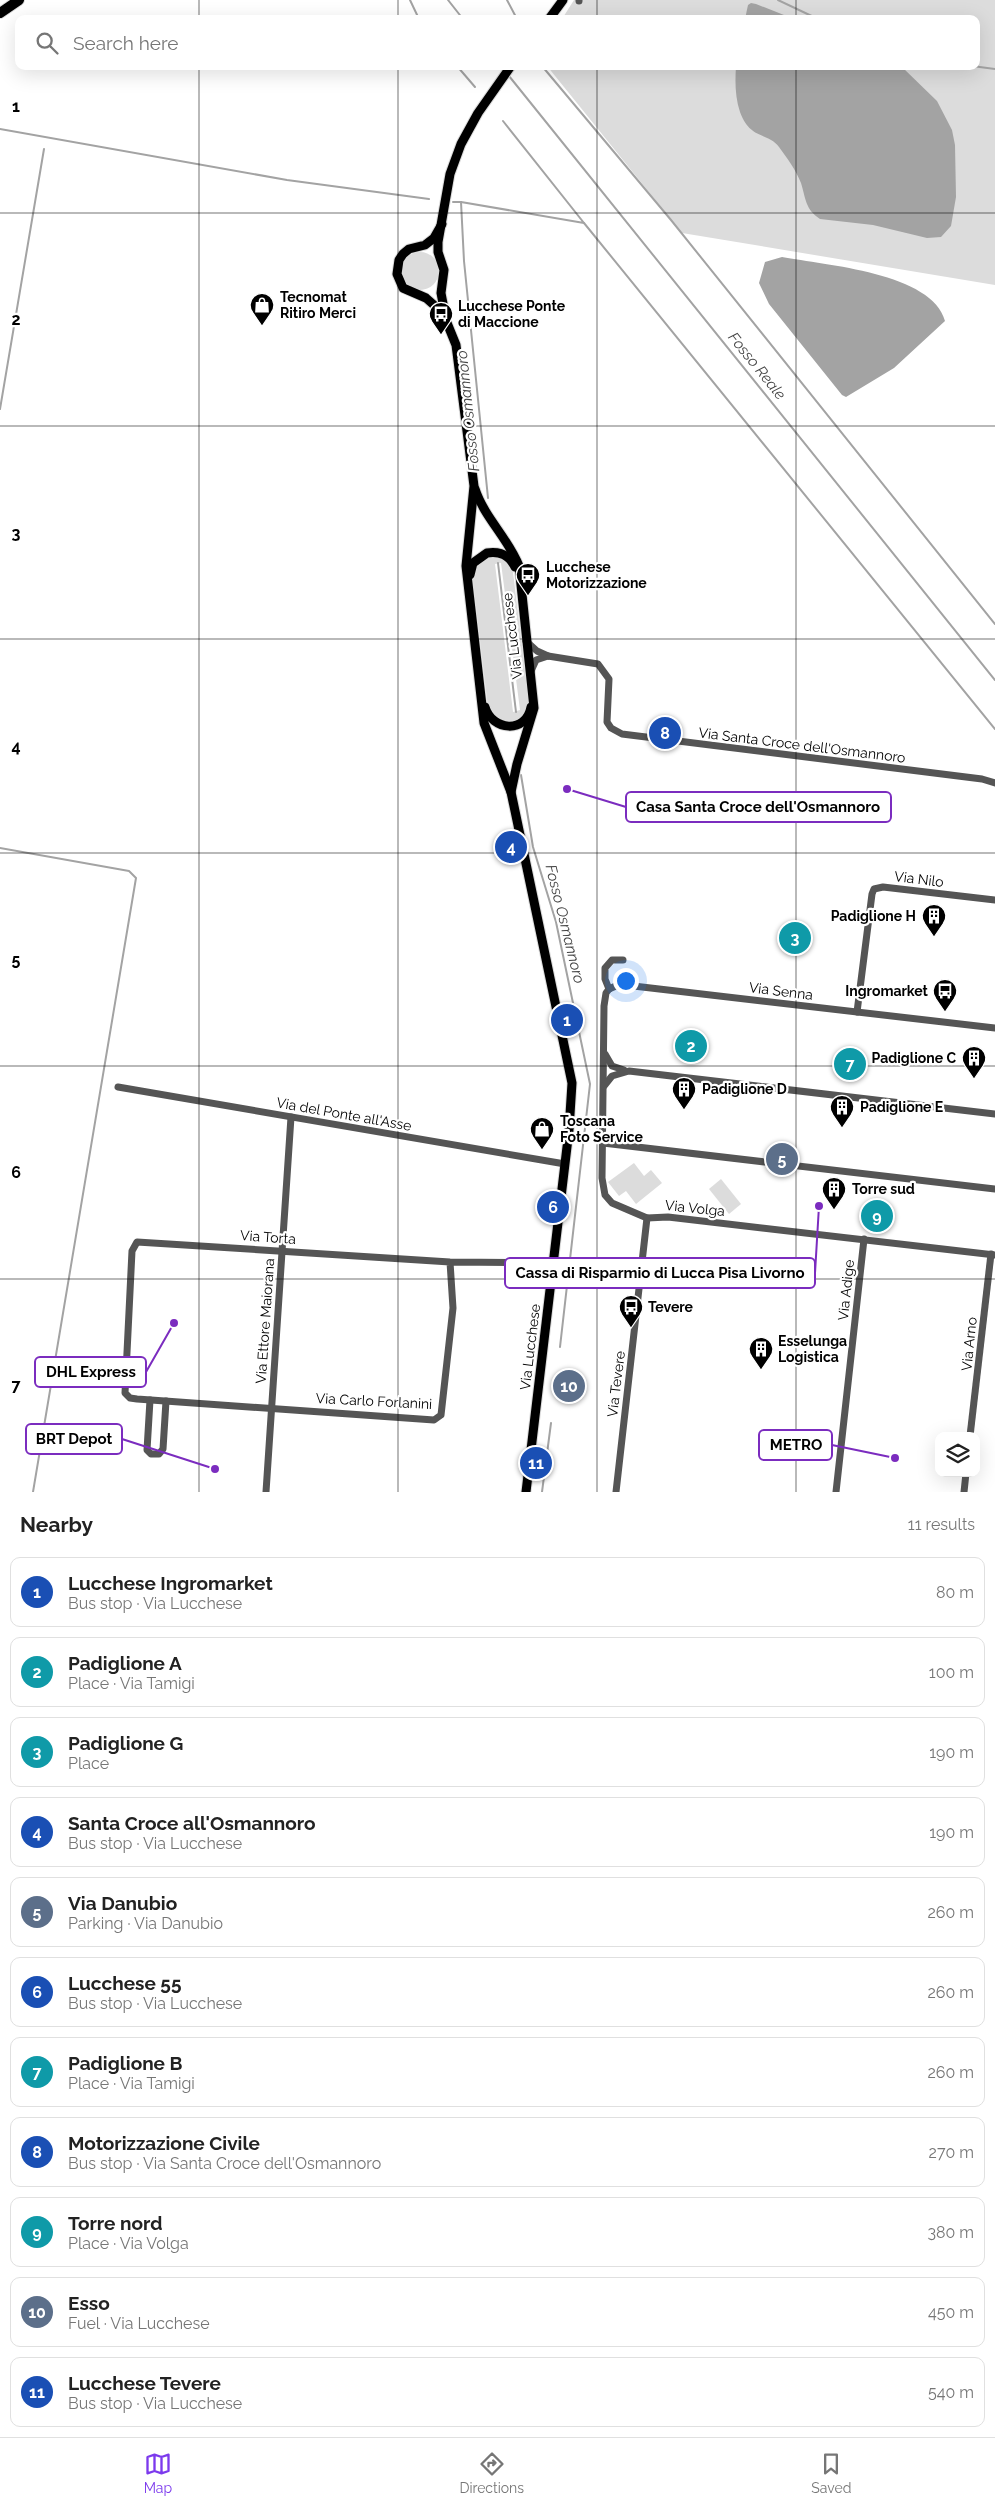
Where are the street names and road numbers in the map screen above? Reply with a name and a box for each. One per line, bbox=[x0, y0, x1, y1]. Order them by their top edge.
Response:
street label: Via Lucchese bbox=[499, 592, 525, 680]
street label: Via Santa Croce dell'Osmannoro bbox=[698, 724, 906, 766]
street label: Via Nilo bbox=[893, 868, 945, 890]
street label: Via Senna bbox=[748, 979, 814, 1003]
street label: Via del Ponte all'Asse bbox=[275, 1094, 413, 1134]
street label: Via Volga bbox=[664, 1197, 726, 1219]
street label: Via Torta bbox=[240, 1227, 296, 1247]
street label: Via Ettore Maiorana bbox=[253, 1258, 277, 1384]
street label: Via Adige bbox=[835, 1259, 857, 1321]
street label: Via Lucchese bbox=[517, 1303, 543, 1391]
street label: Via Arno bbox=[958, 1316, 980, 1372]
street label: Via Tevere bbox=[604, 1350, 628, 1418]
street label: Via Carlo Forlanini bbox=[315, 1390, 433, 1412]

